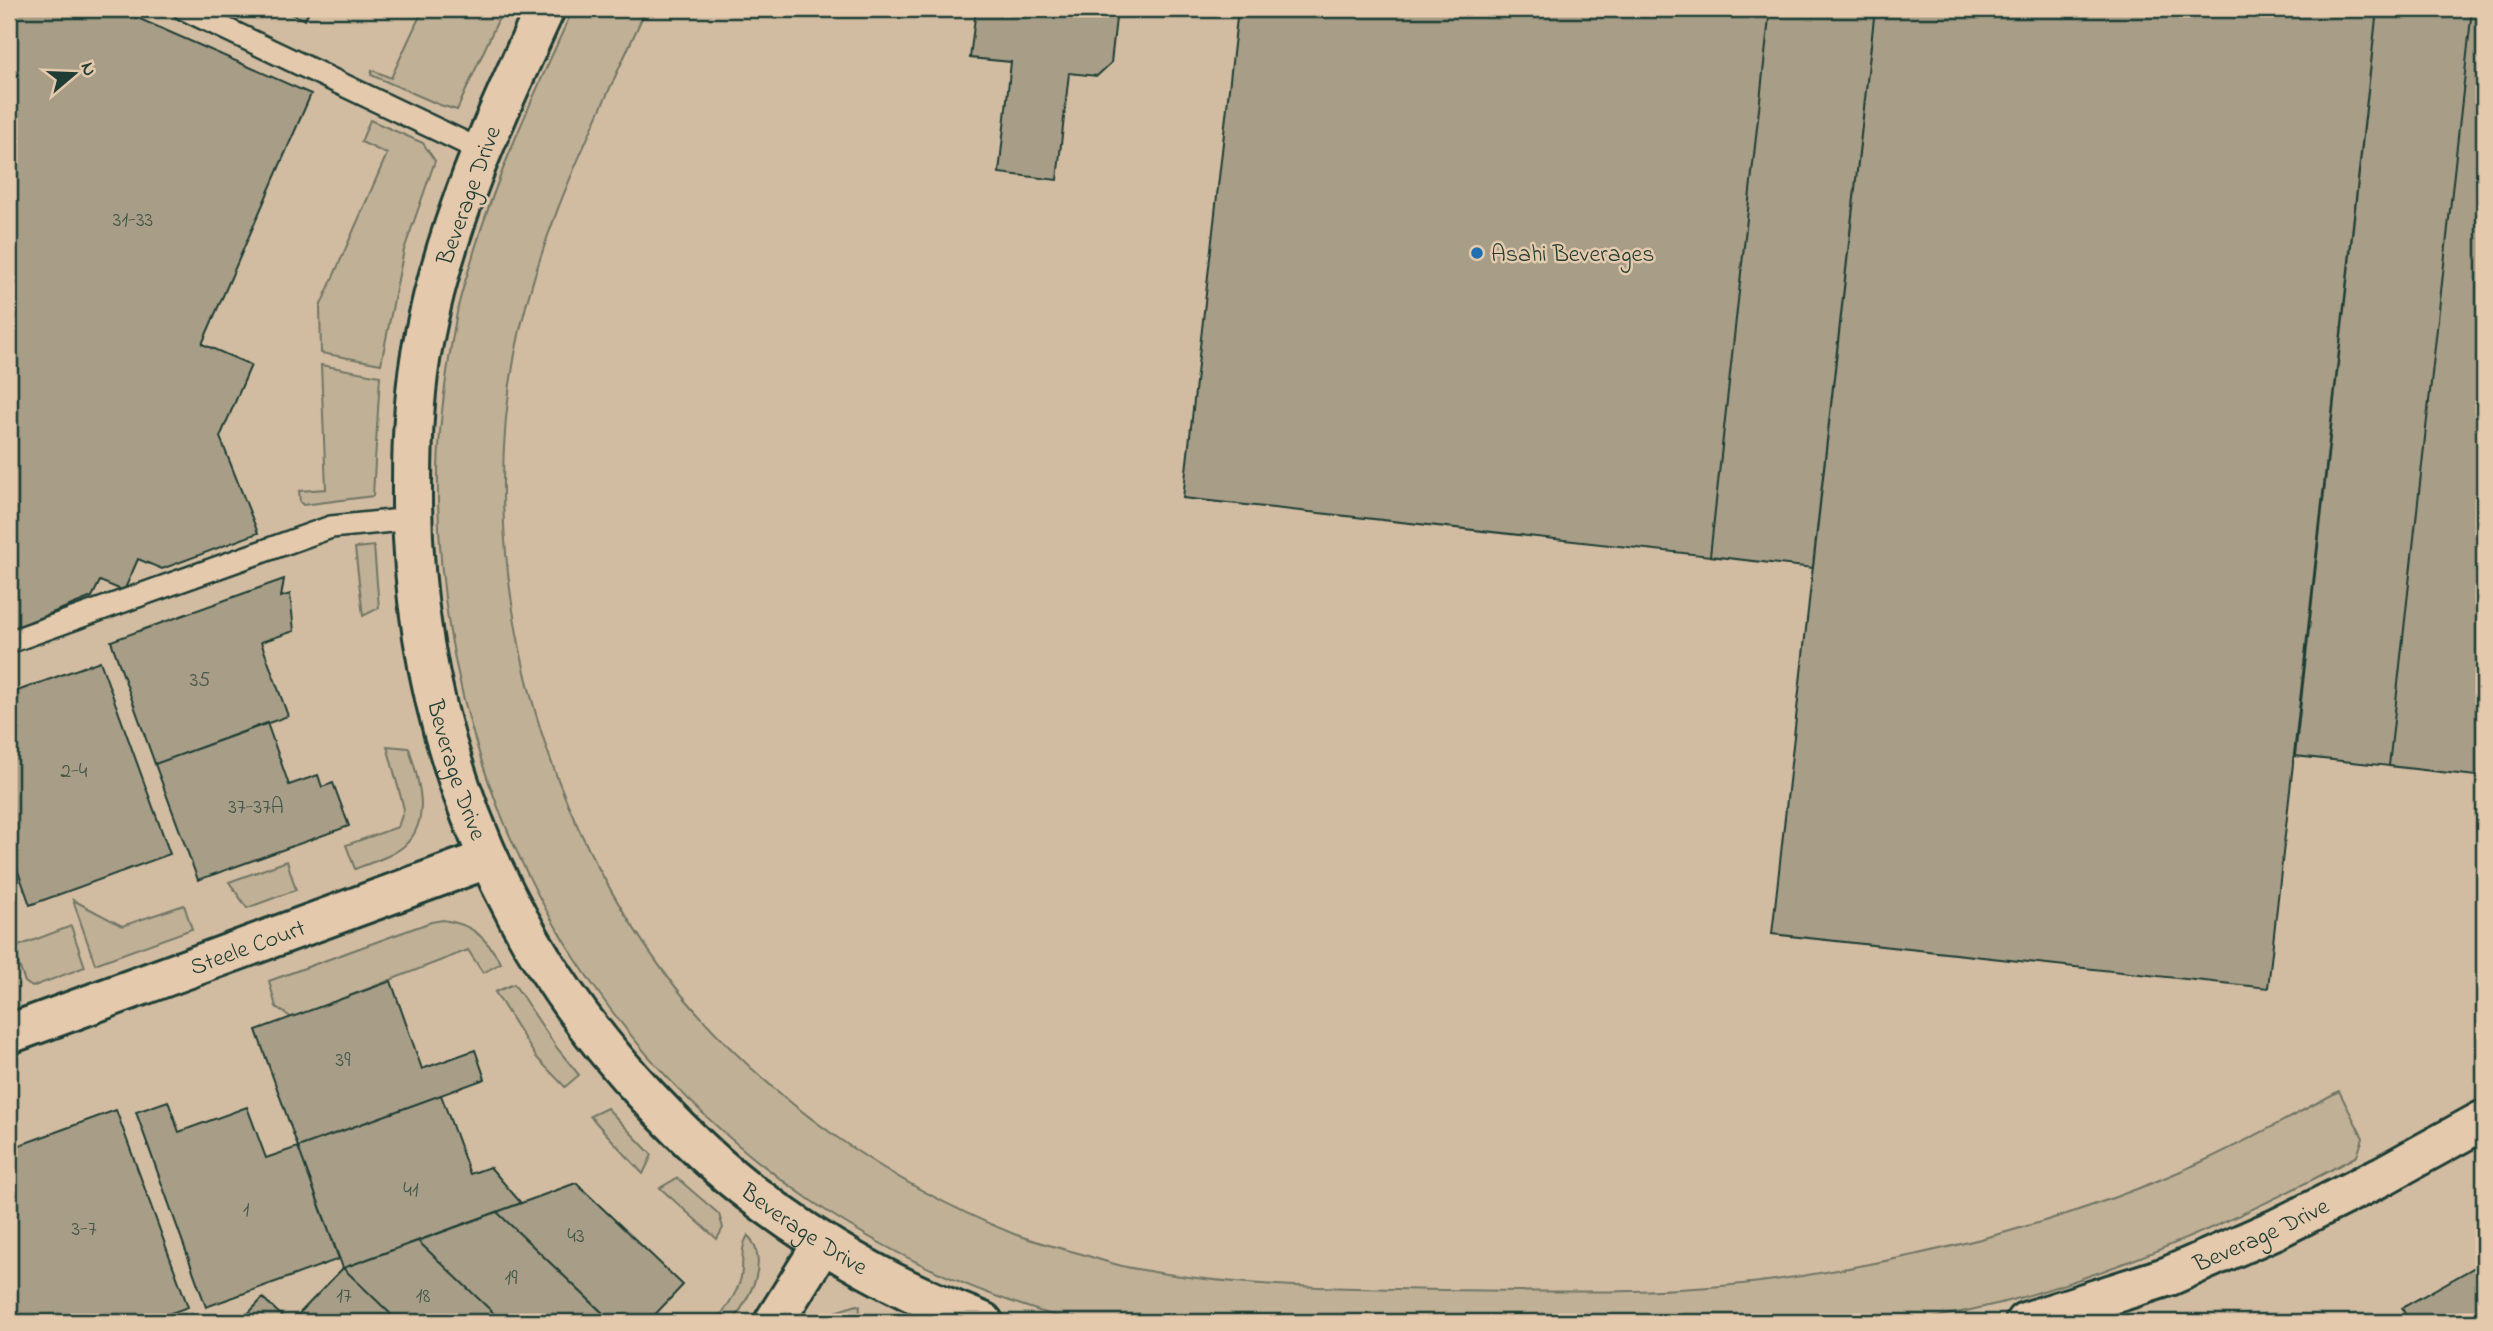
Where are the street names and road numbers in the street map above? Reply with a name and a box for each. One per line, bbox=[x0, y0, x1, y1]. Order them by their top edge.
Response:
street label: Beverage Drive bbox=[429, 121, 512, 271]
street label: Beverage Drive bbox=[416, 696, 494, 847]
street label: Steele Court bbox=[186, 912, 311, 986]
street label: Beverage Drive bbox=[731, 1175, 873, 1286]
street label: Beverage Drive bbox=[2188, 1190, 2336, 1283]

